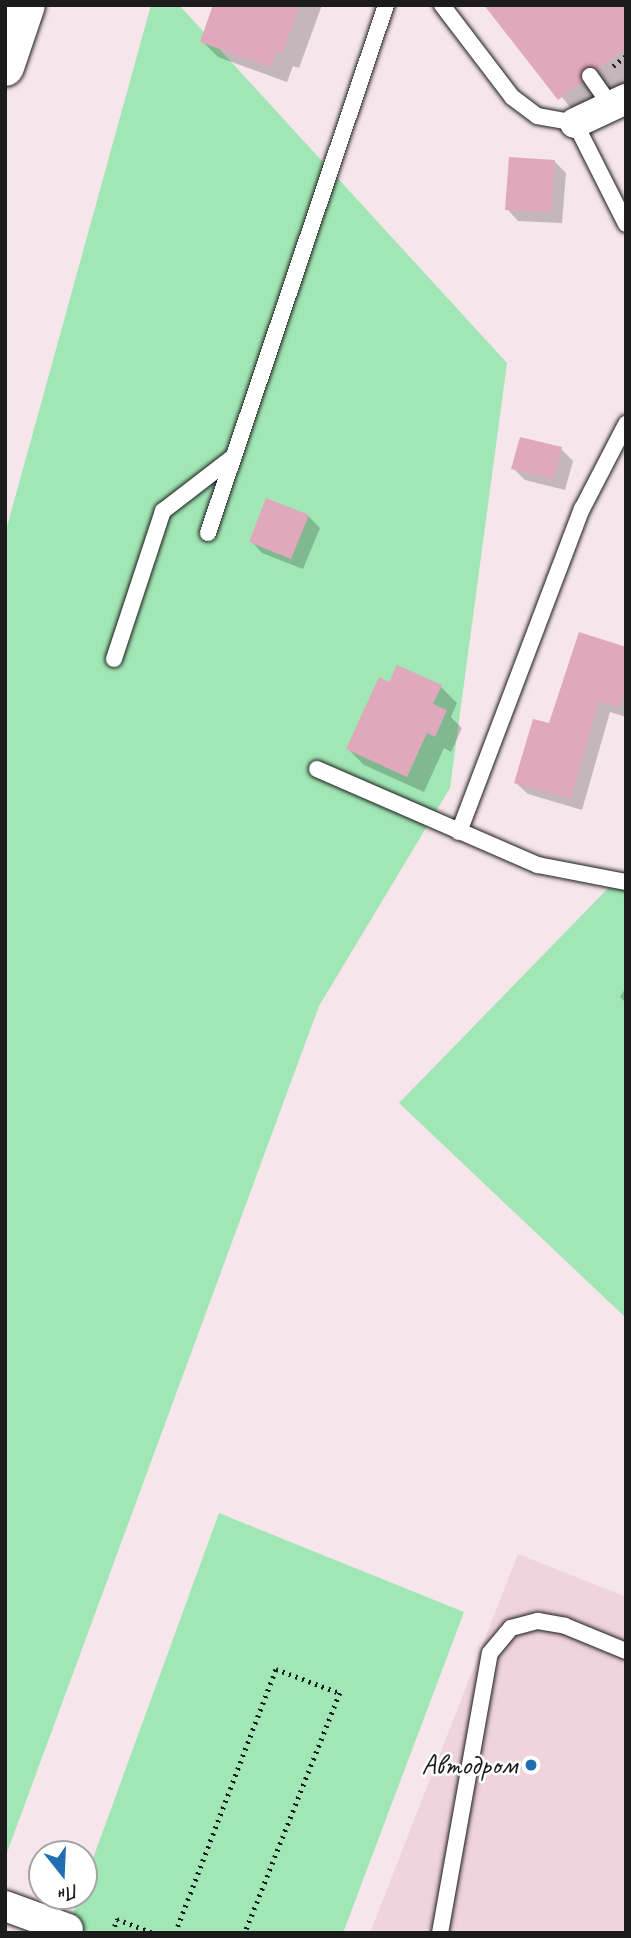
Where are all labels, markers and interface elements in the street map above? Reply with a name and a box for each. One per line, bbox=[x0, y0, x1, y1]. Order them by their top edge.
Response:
place label: Автодром bbox=[422, 1748, 517, 1782]
marker: Автодром bbox=[523, 1757, 539, 1773]
north arrow bbox=[28, 1840, 98, 1910]
text: Пн bbox=[56, 1879, 82, 1908]

